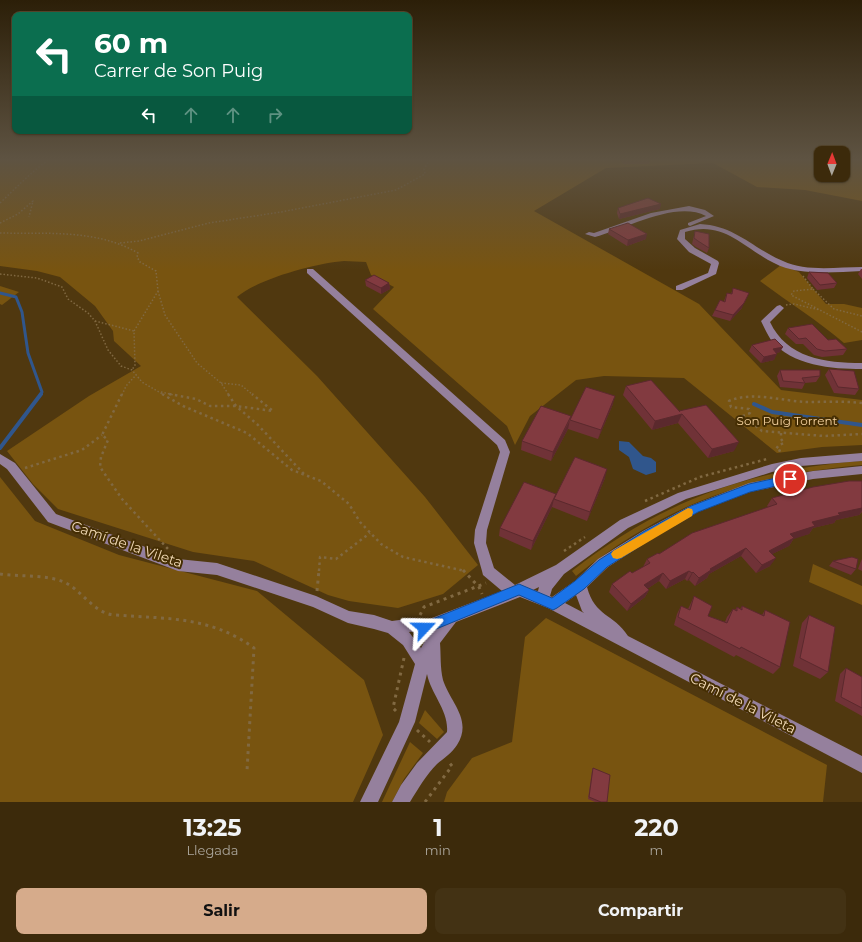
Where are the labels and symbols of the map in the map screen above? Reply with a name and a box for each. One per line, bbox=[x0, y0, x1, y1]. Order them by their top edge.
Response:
north arrow bbox=[814, 146, 850, 182]
park label: Son Puig Torrent bbox=[737, 413, 838, 428]
pin bbox=[773, 462, 807, 496]
street label: Camí de la Vileta bbox=[69, 516, 185, 572]
position arrow bbox=[403, 607, 445, 649]
street label: Camí de la Vileta bbox=[687, 668, 799, 738]

